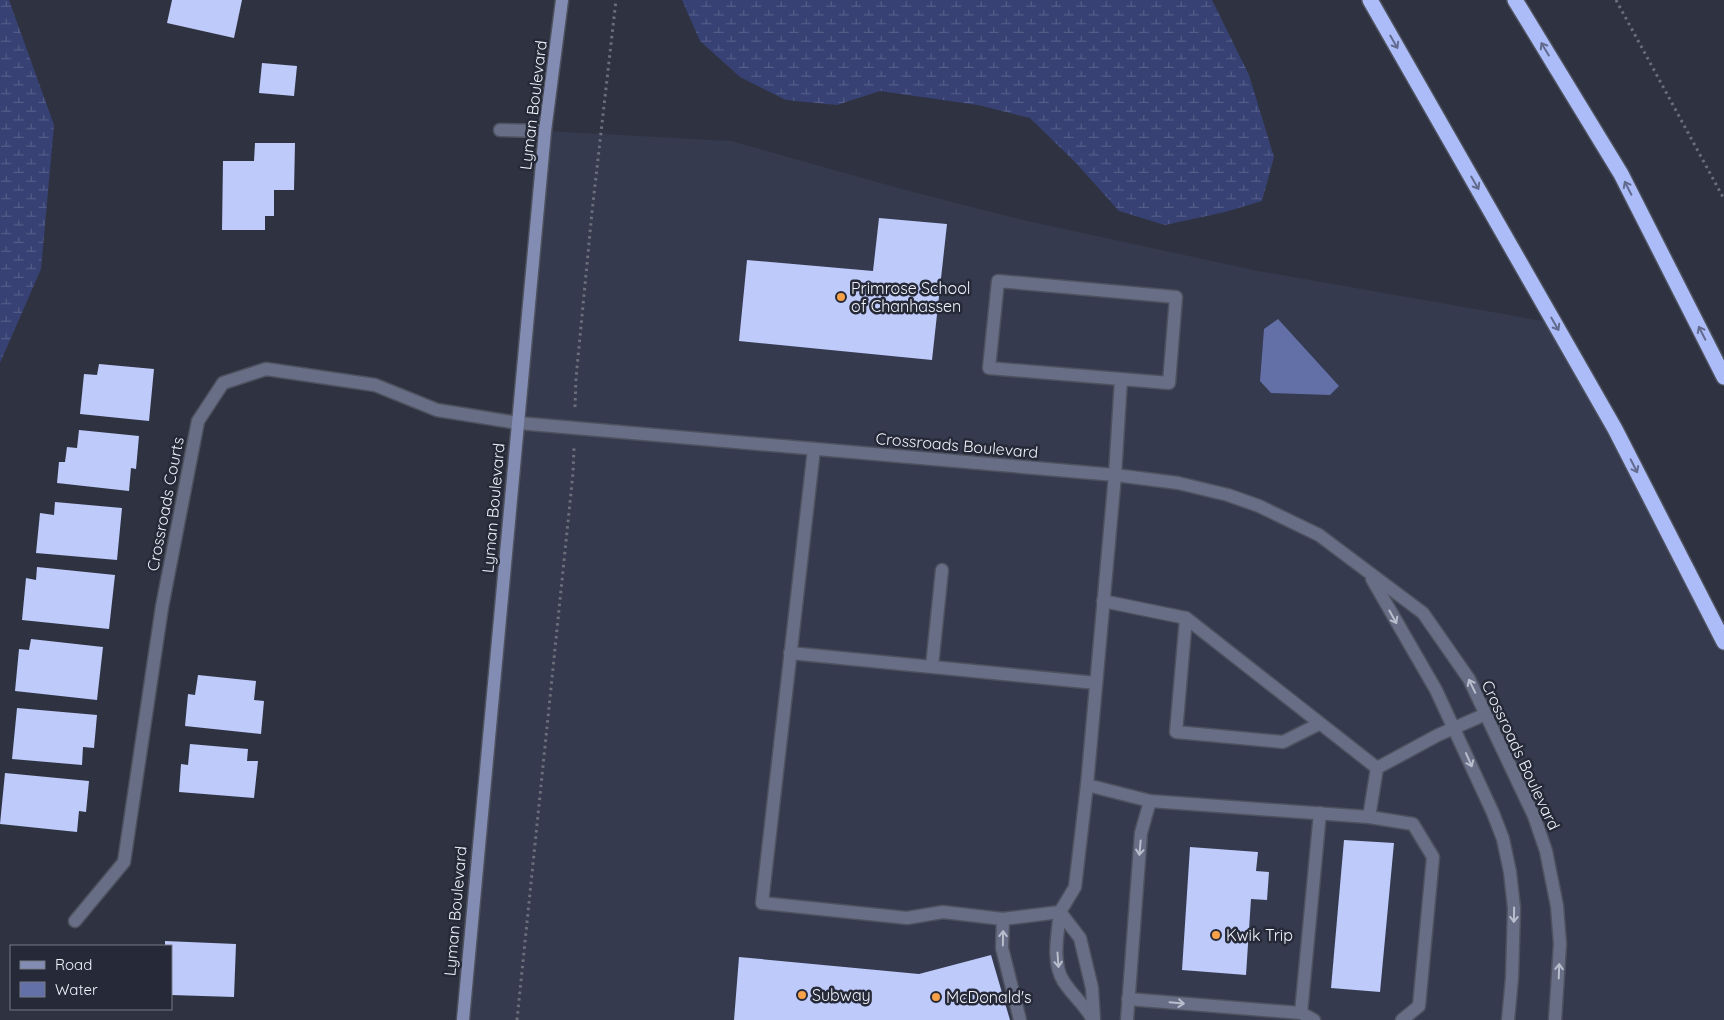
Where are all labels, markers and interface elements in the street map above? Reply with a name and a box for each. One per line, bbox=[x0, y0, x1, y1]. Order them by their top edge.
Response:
one-way arrow bbox=[1389, 35, 1399, 50]
street label: Lyman Boulevard bbox=[515, 39, 551, 171]
one-way arrow bbox=[1540, 42, 1551, 56]
one-way arrow bbox=[1470, 176, 1480, 190]
one-way arrow bbox=[1623, 181, 1633, 196]
place label: Primrose School of Chanhassen bbox=[851, 278, 970, 316]
marker: Primrose School of Chanhassen bbox=[835, 291, 847, 303]
one-way arrow bbox=[1551, 317, 1561, 331]
one-way arrow bbox=[1697, 326, 1707, 341]
street label: Crossroads Boulevard bbox=[875, 428, 1039, 462]
street label: Crossroads Courts bbox=[142, 435, 188, 573]
street label: Lyman Boulevard bbox=[477, 442, 509, 574]
one-way arrow bbox=[1629, 459, 1639, 474]
one-way arrow bbox=[1388, 609, 1398, 624]
street label: Crossroads Boulevard bbox=[1478, 677, 1564, 833]
one-way arrow bbox=[1467, 679, 1476, 694]
one-way arrow bbox=[1465, 752, 1475, 767]
one-way arrow bbox=[1135, 840, 1145, 856]
street label: Lyman Boulevard bbox=[439, 845, 471, 977]
one-way arrow bbox=[1509, 906, 1519, 922]
place label: Kwik Trip bbox=[1226, 925, 1293, 945]
marker: Kwik Trip bbox=[1210, 929, 1222, 941]
one-way arrow bbox=[998, 931, 1007, 947]
legend bbox=[10, 945, 172, 1010]
one-way arrow bbox=[1053, 952, 1062, 968]
text: Road bbox=[55, 955, 92, 974]
one-way arrow bbox=[1554, 964, 1564, 980]
text: Water bbox=[55, 980, 98, 999]
place label: Subway bbox=[812, 985, 871, 1005]
place label: McDonald's bbox=[946, 987, 1032, 1007]
marker: Subway bbox=[796, 989, 808, 1001]
marker: McDonald's bbox=[930, 991, 942, 1003]
one-way arrow bbox=[1168, 998, 1184, 1008]

